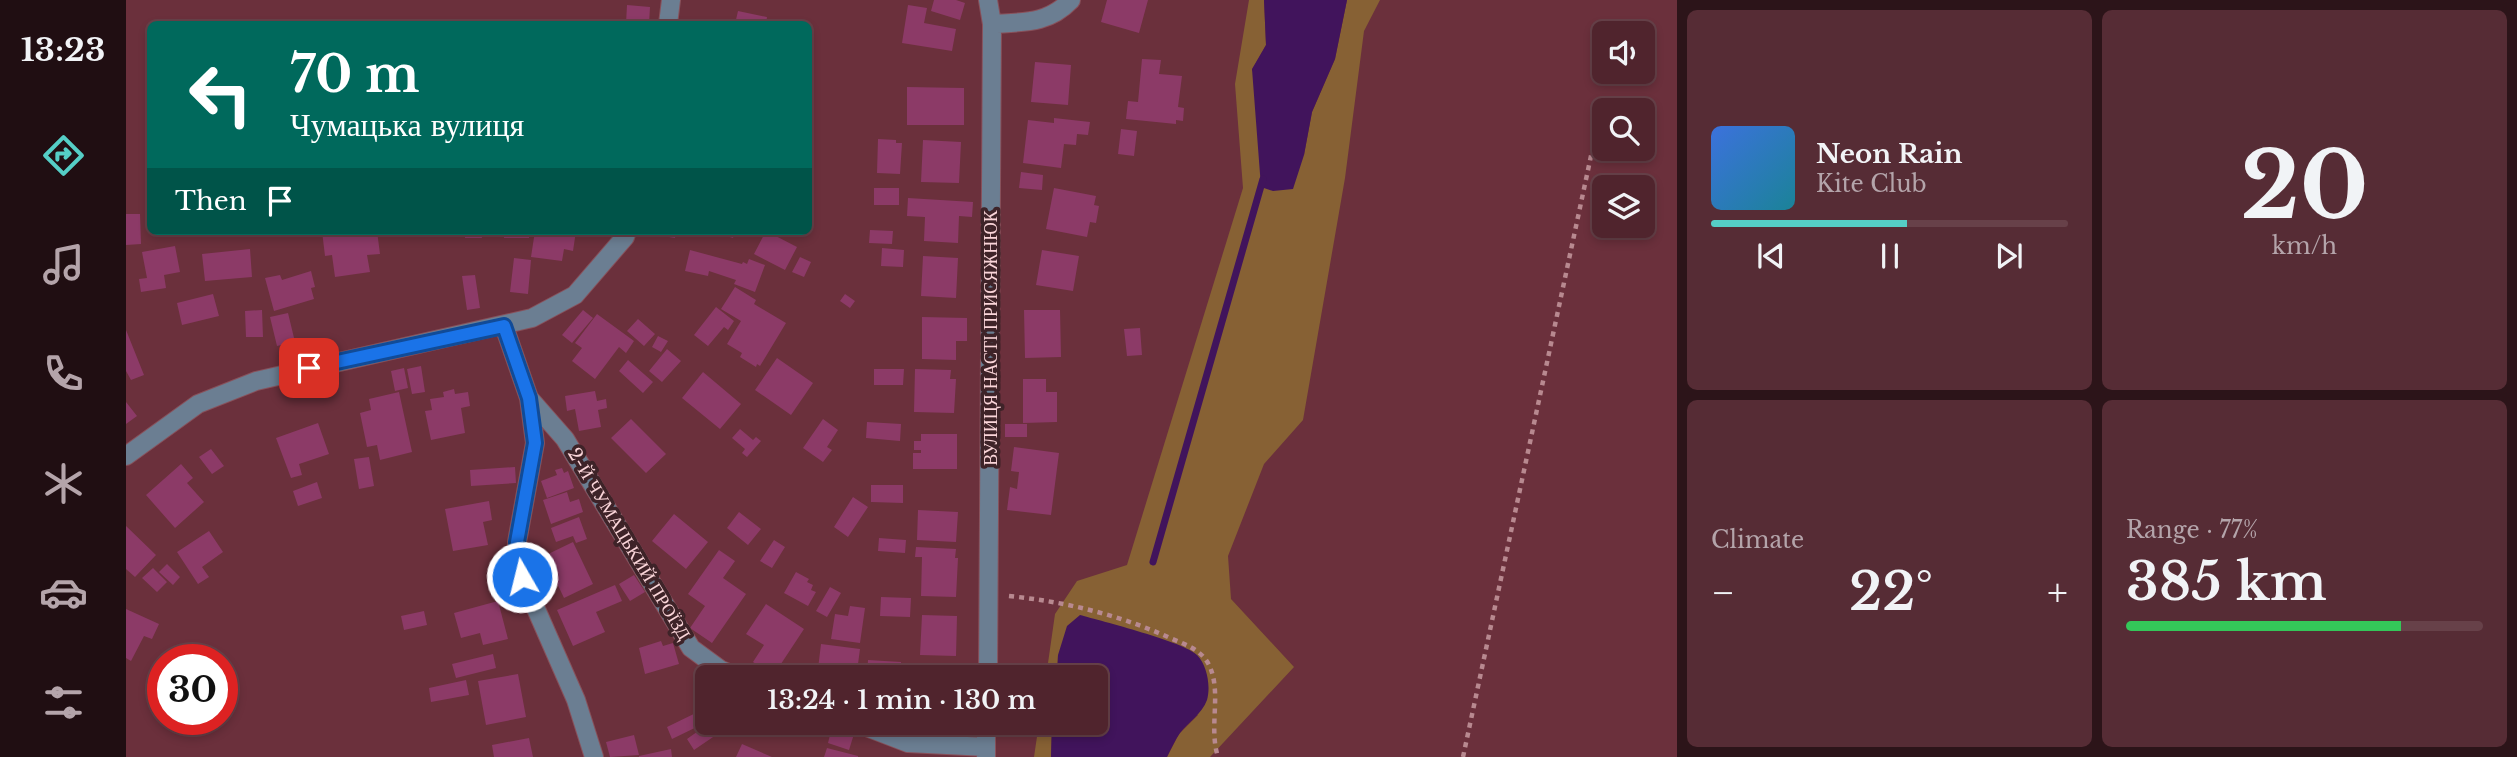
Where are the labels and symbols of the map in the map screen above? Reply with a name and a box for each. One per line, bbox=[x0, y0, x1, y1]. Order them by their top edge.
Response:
street label: ВУЛИЦЯ НАСТІ ПРИСЯЖНЮК bbox=[980, 209, 1002, 466]
pin bbox=[279, 338, 339, 398]
street label: 2-Й ЧУМАЦЬКИЙ ПРОЇЗД bbox=[563, 444, 695, 644]
position arrow bbox=[485, 540, 559, 614]
speed limit sign: 30 bbox=[147, 644, 238, 735]

